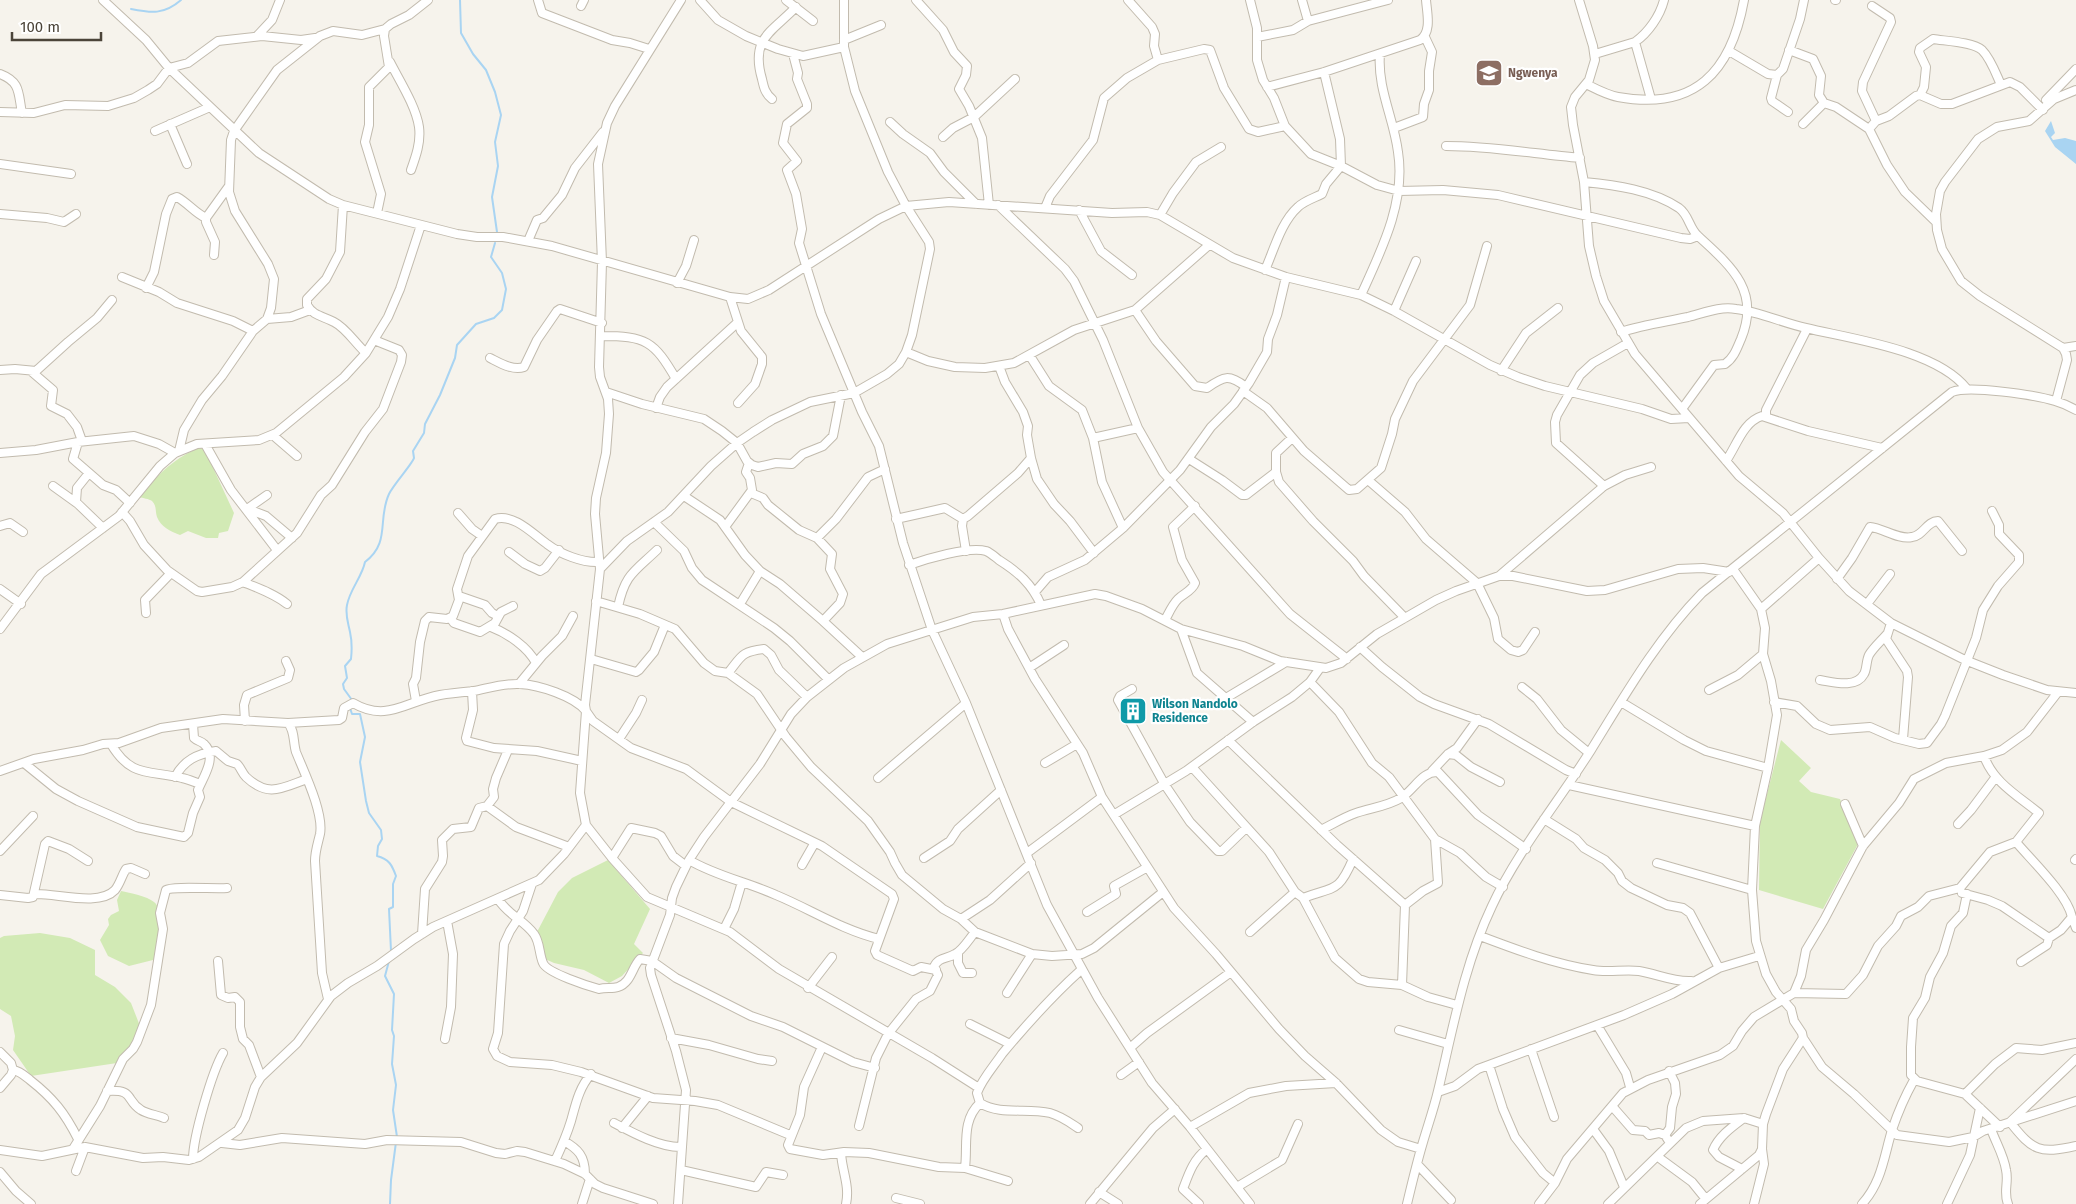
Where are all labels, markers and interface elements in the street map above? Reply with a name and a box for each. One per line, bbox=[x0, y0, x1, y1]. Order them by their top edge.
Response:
scale bar bbox=[12, 10, 101, 42]
text: 100 m bbox=[20, 18, 60, 36]
school or university icon: Ngwenya bbox=[1474, 58, 1504, 88]
place label: Ngwenya bbox=[1508, 66, 1558, 80]
building icon: Wilson Nandolo Residence bbox=[1118, 696, 1148, 726]
place label: Wilson Nandolo Residence bbox=[1152, 697, 1238, 725]

